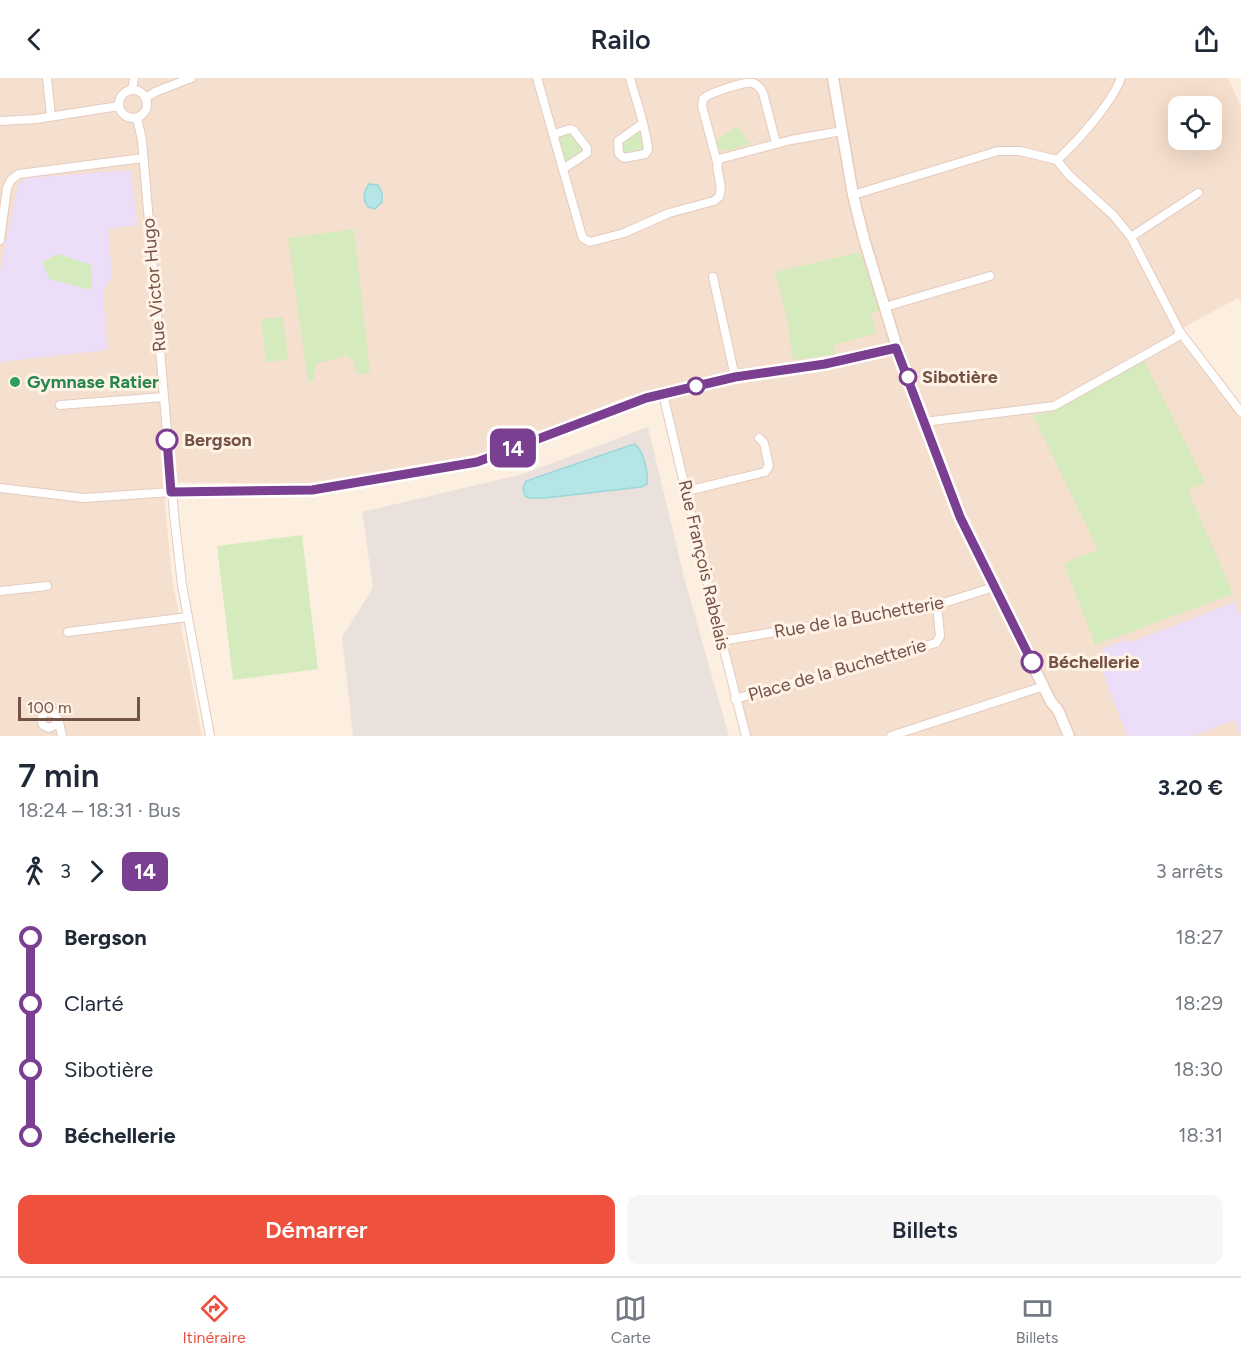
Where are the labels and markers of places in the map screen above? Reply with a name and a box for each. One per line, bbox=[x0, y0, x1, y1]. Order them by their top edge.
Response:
place label: Sibotière bbox=[922, 366, 998, 388]
marker: Sibotière bbox=[899, 368, 917, 386]
place label: Gymnase Ratier bbox=[27, 371, 159, 393]
marker: Gymnase Ratier bbox=[8, 375, 22, 389]
unlabelled marker bbox=[687, 377, 705, 395]
marker: Bergson bbox=[156, 429, 178, 451]
place label: Bergson bbox=[184, 429, 252, 451]
marker: Béchellerie bbox=[1021, 651, 1043, 673]
place label: Béchellerie bbox=[1048, 651, 1139, 673]

